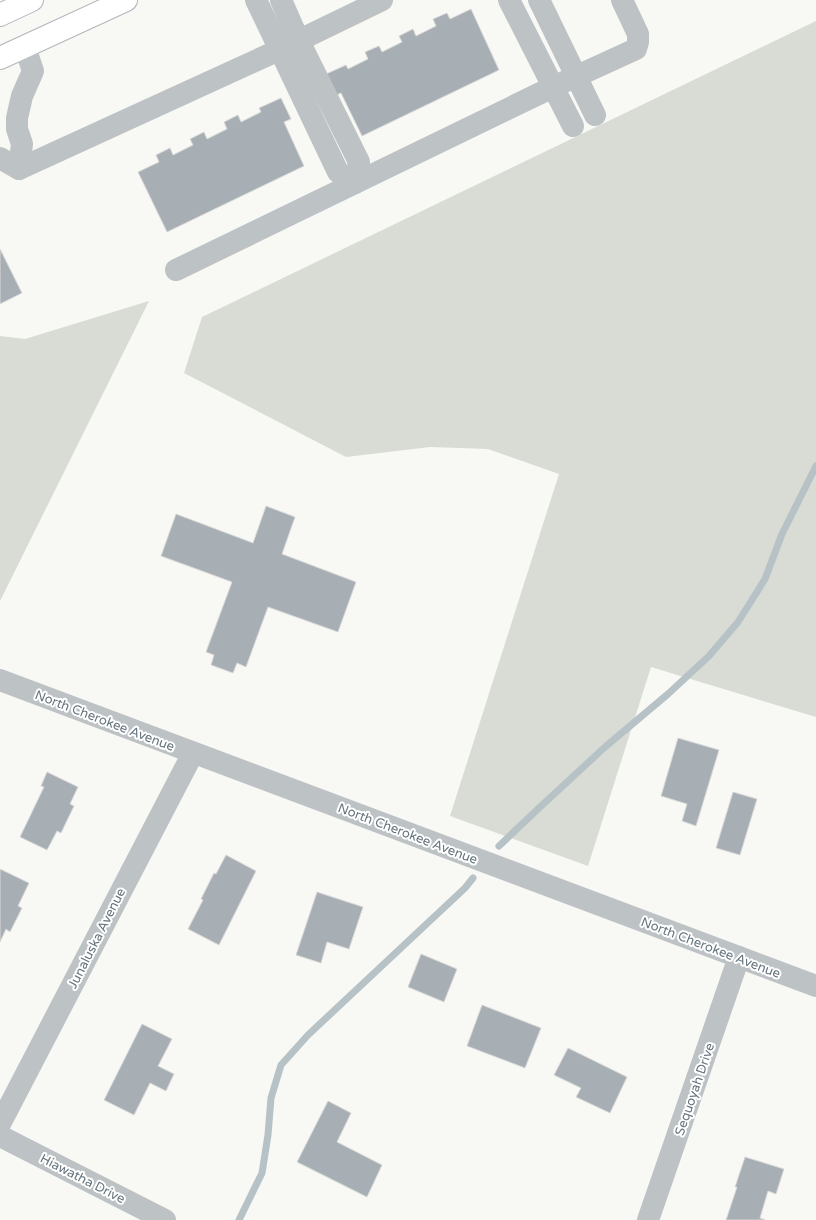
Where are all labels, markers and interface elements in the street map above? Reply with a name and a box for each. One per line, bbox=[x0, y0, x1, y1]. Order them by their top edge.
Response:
street label: North Cherokee Avenue bbox=[33, 687, 177, 755]
street label: North Cherokee Avenue bbox=[336, 800, 480, 868]
street label: Junaluska Avenue bbox=[65, 885, 129, 991]
street label: North Cherokee Avenue bbox=[639, 914, 783, 982]
street label: Sequoyah Drive bbox=[672, 1041, 718, 1138]
street label: Hiawatha Drive bbox=[37, 1151, 128, 1207]

